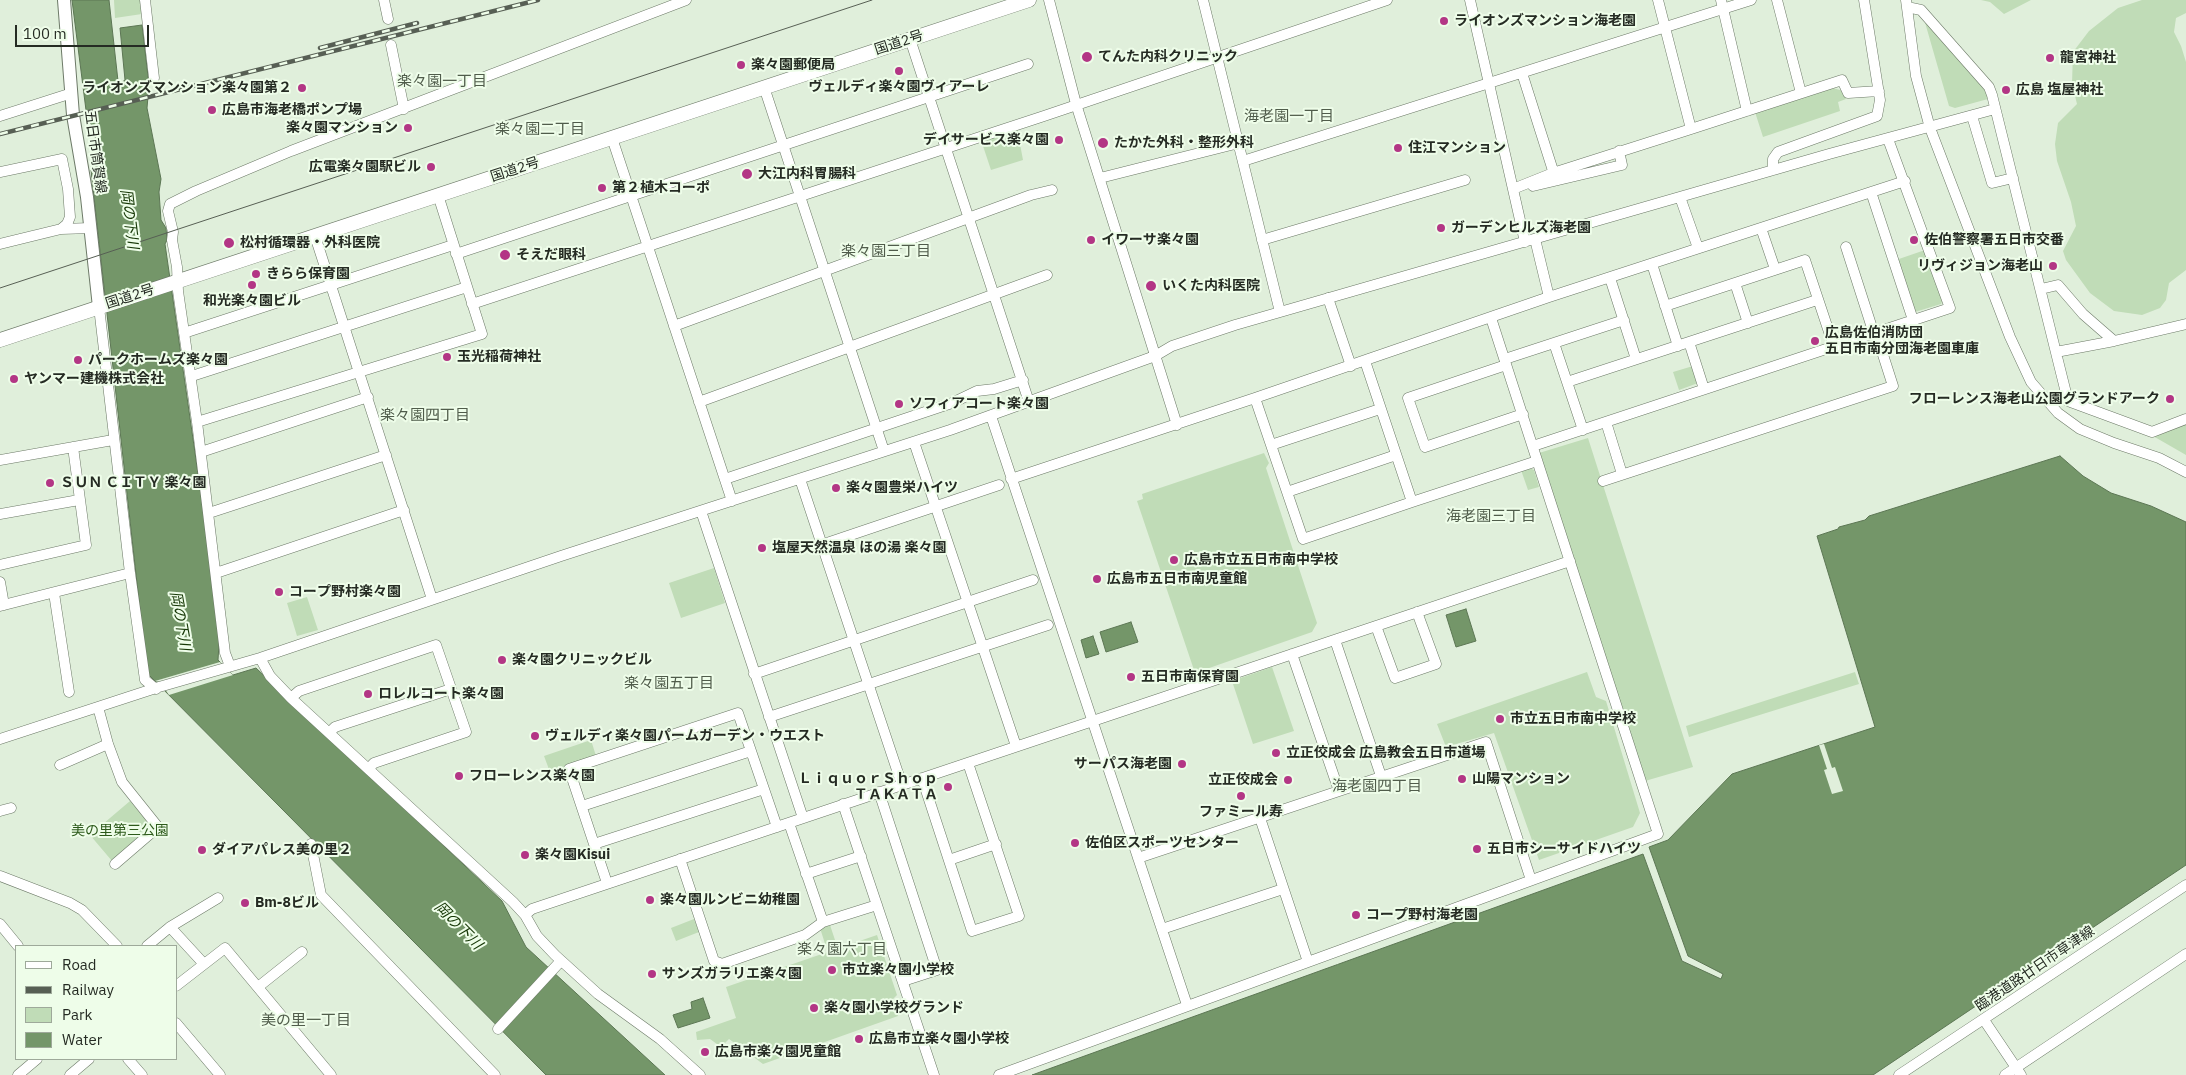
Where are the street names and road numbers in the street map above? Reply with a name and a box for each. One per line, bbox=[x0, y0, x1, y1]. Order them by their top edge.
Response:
street label: 国道2号 bbox=[872, 27, 926, 59]
street label: 五日市筒賀線 bbox=[81, 109, 109, 195]
street label: 国道2号 bbox=[488, 154, 542, 186]
street label: 国道2号 bbox=[103, 281, 157, 313]
street label: 臨港道路廿日市草津線 bbox=[1972, 923, 2098, 1015]

